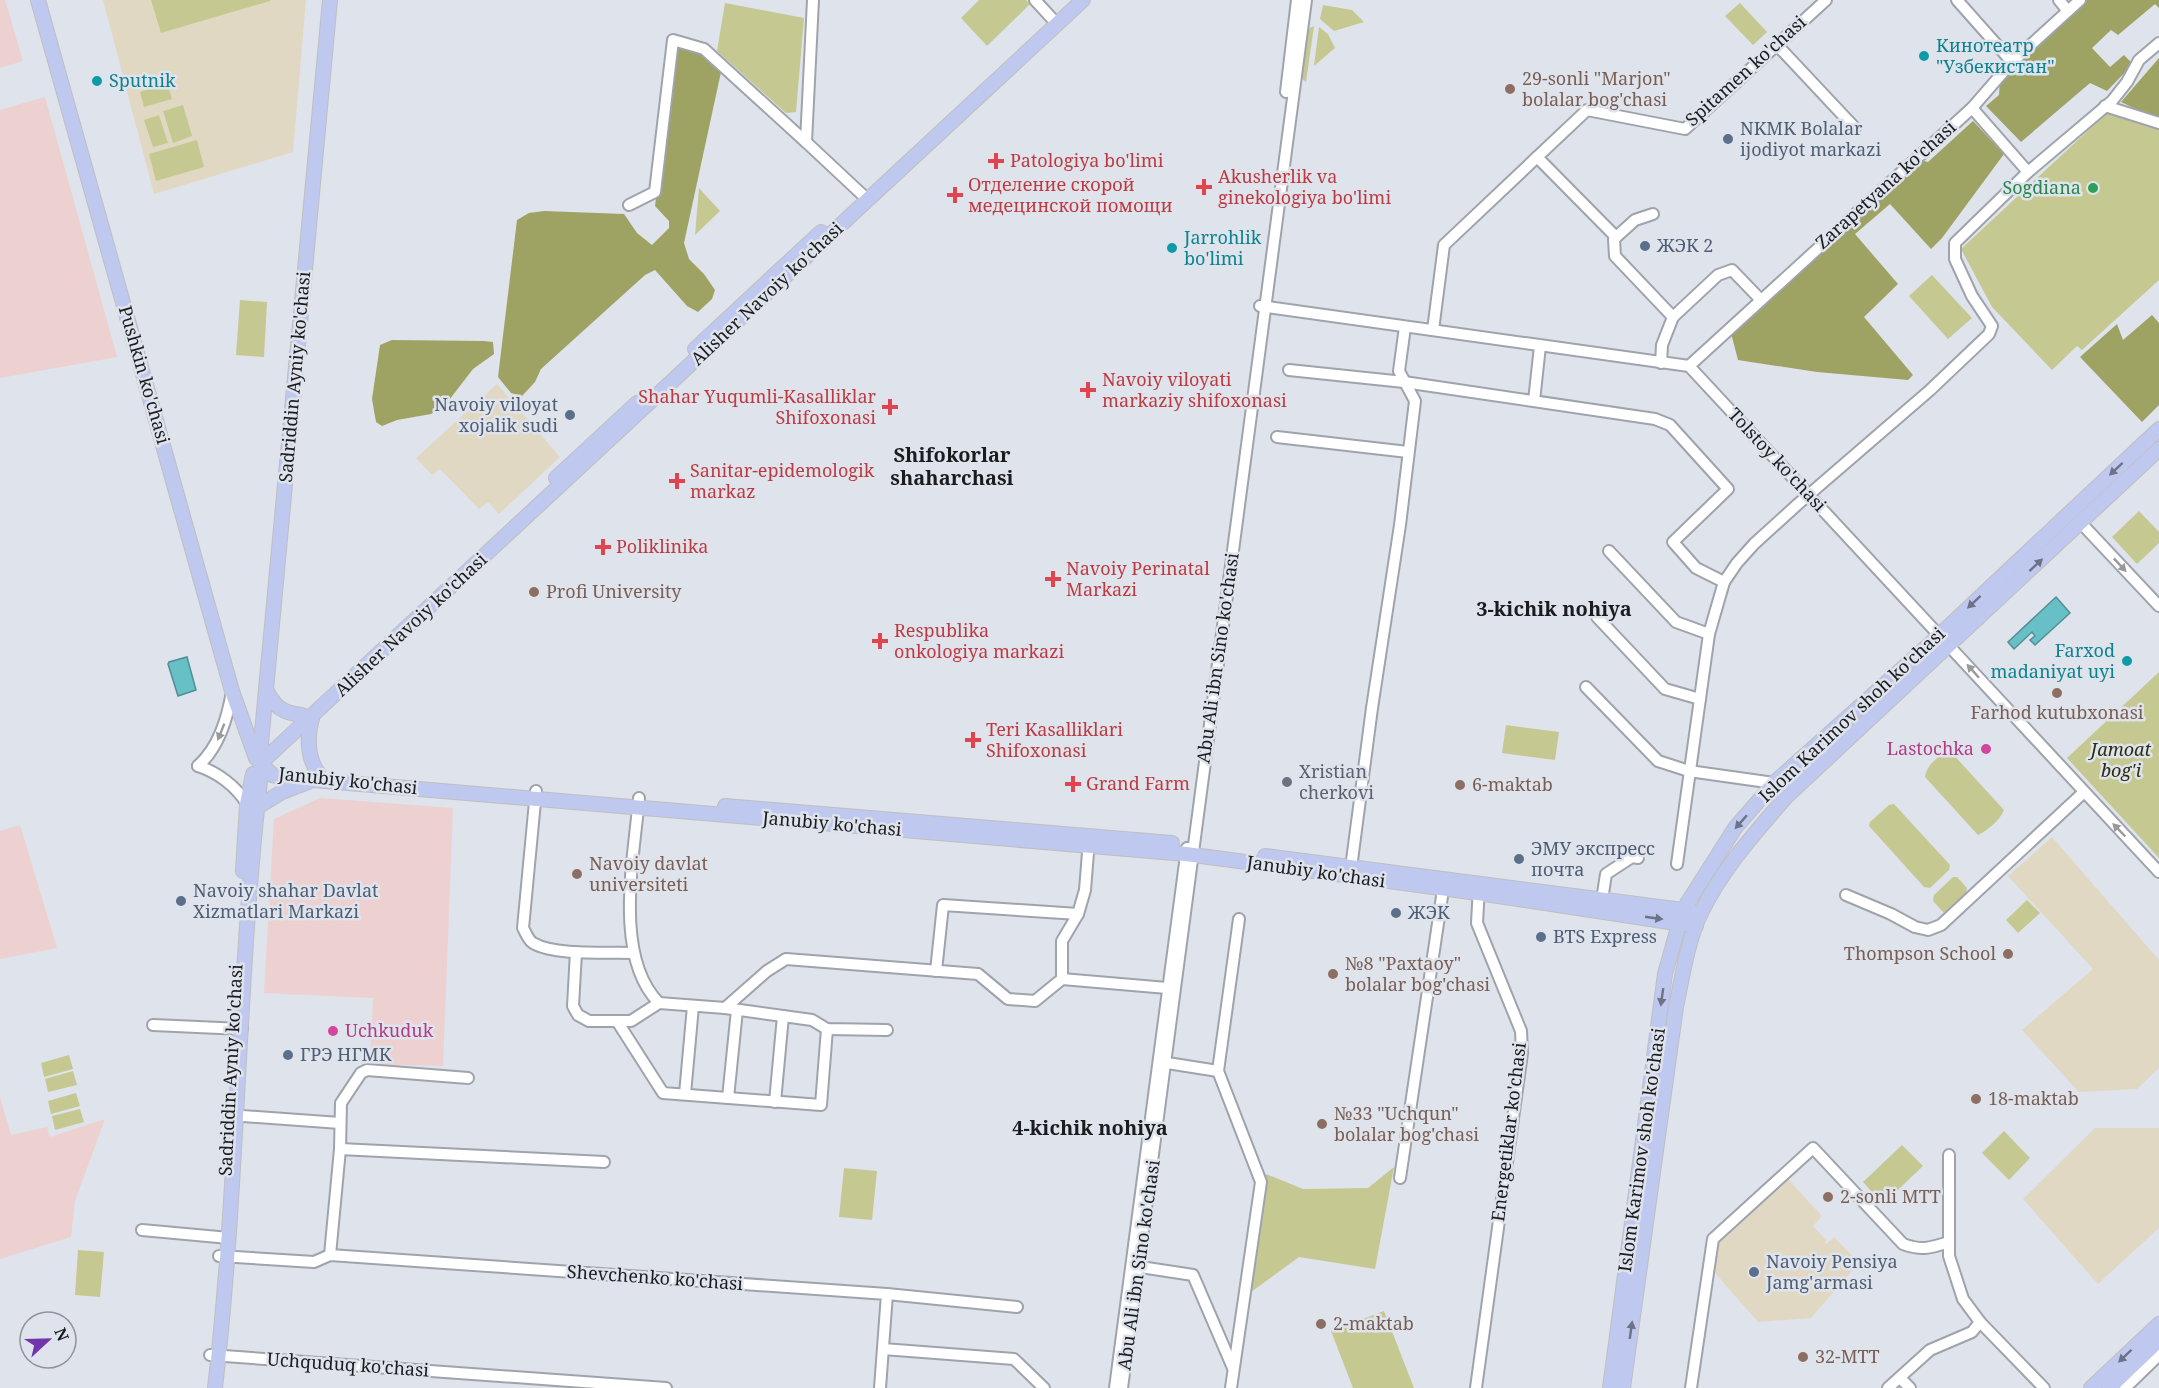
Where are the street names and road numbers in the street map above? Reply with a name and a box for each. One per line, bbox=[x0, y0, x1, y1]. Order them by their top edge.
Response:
street label: Spitamen ko'chasi bbox=[1680, 10, 1811, 131]
street label: Zarapetyana ko'chasi bbox=[1810, 115, 1961, 254]
street label: Alisher Navoiy ko'chasi bbox=[685, 216, 848, 370]
street label: Sadriddin Ayniy ko'chasi bbox=[273, 270, 315, 484]
street label: Pushkin ko'chasi bbox=[114, 303, 176, 447]
street label: Tolstoy ko'chasi bbox=[1723, 402, 1832, 517]
street label: Alisher Navoiy ko'chasi bbox=[329, 547, 492, 701]
street label: Abu Ali ibn Sino ko'chasi bbox=[1190, 551, 1244, 765]
street label: Islom Karimov shoh ko'chasi bbox=[1753, 621, 1950, 807]
street label: Janubiy ko'chasi bbox=[276, 761, 419, 799]
street label: Janubiy ko'chasi bbox=[760, 805, 903, 841]
street label: Janubiy ko'chasi bbox=[1244, 849, 1387, 893]
street label: Sadriddin Ayniy ko'chasi bbox=[212, 963, 248, 1176]
street label: Islom Karimov shoh ko'chasi bbox=[1612, 1026, 1670, 1274]
street label: Energetiklar ko'chasi bbox=[1485, 1041, 1531, 1223]
street label: Abu Ali ibn Sino ko'chasi bbox=[1111, 1158, 1165, 1372]
street label: Shevchenko ko'chasi bbox=[566, 1259, 744, 1295]
street label: Uchquduq ko'chasi bbox=[266, 1346, 430, 1382]

